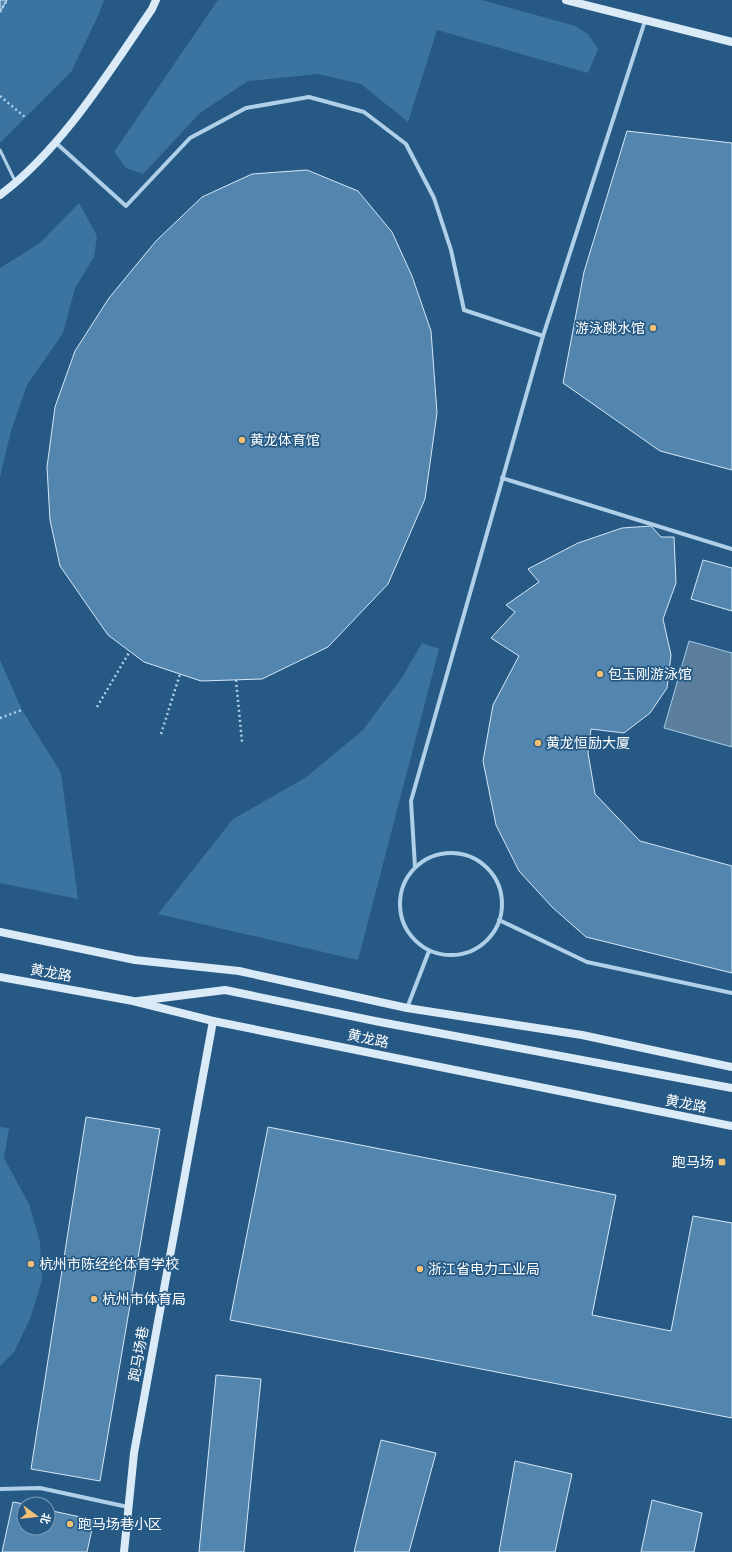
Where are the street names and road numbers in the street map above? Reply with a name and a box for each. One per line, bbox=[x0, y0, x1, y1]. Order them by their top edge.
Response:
street label: 黄龙路 bbox=[29, 961, 73, 985]
street label: 黄龙路 bbox=[346, 1026, 390, 1052]
street label: 黄龙路 bbox=[664, 1092, 708, 1116]
street label: 跑马场巷 bbox=[126, 1325, 152, 1383]

